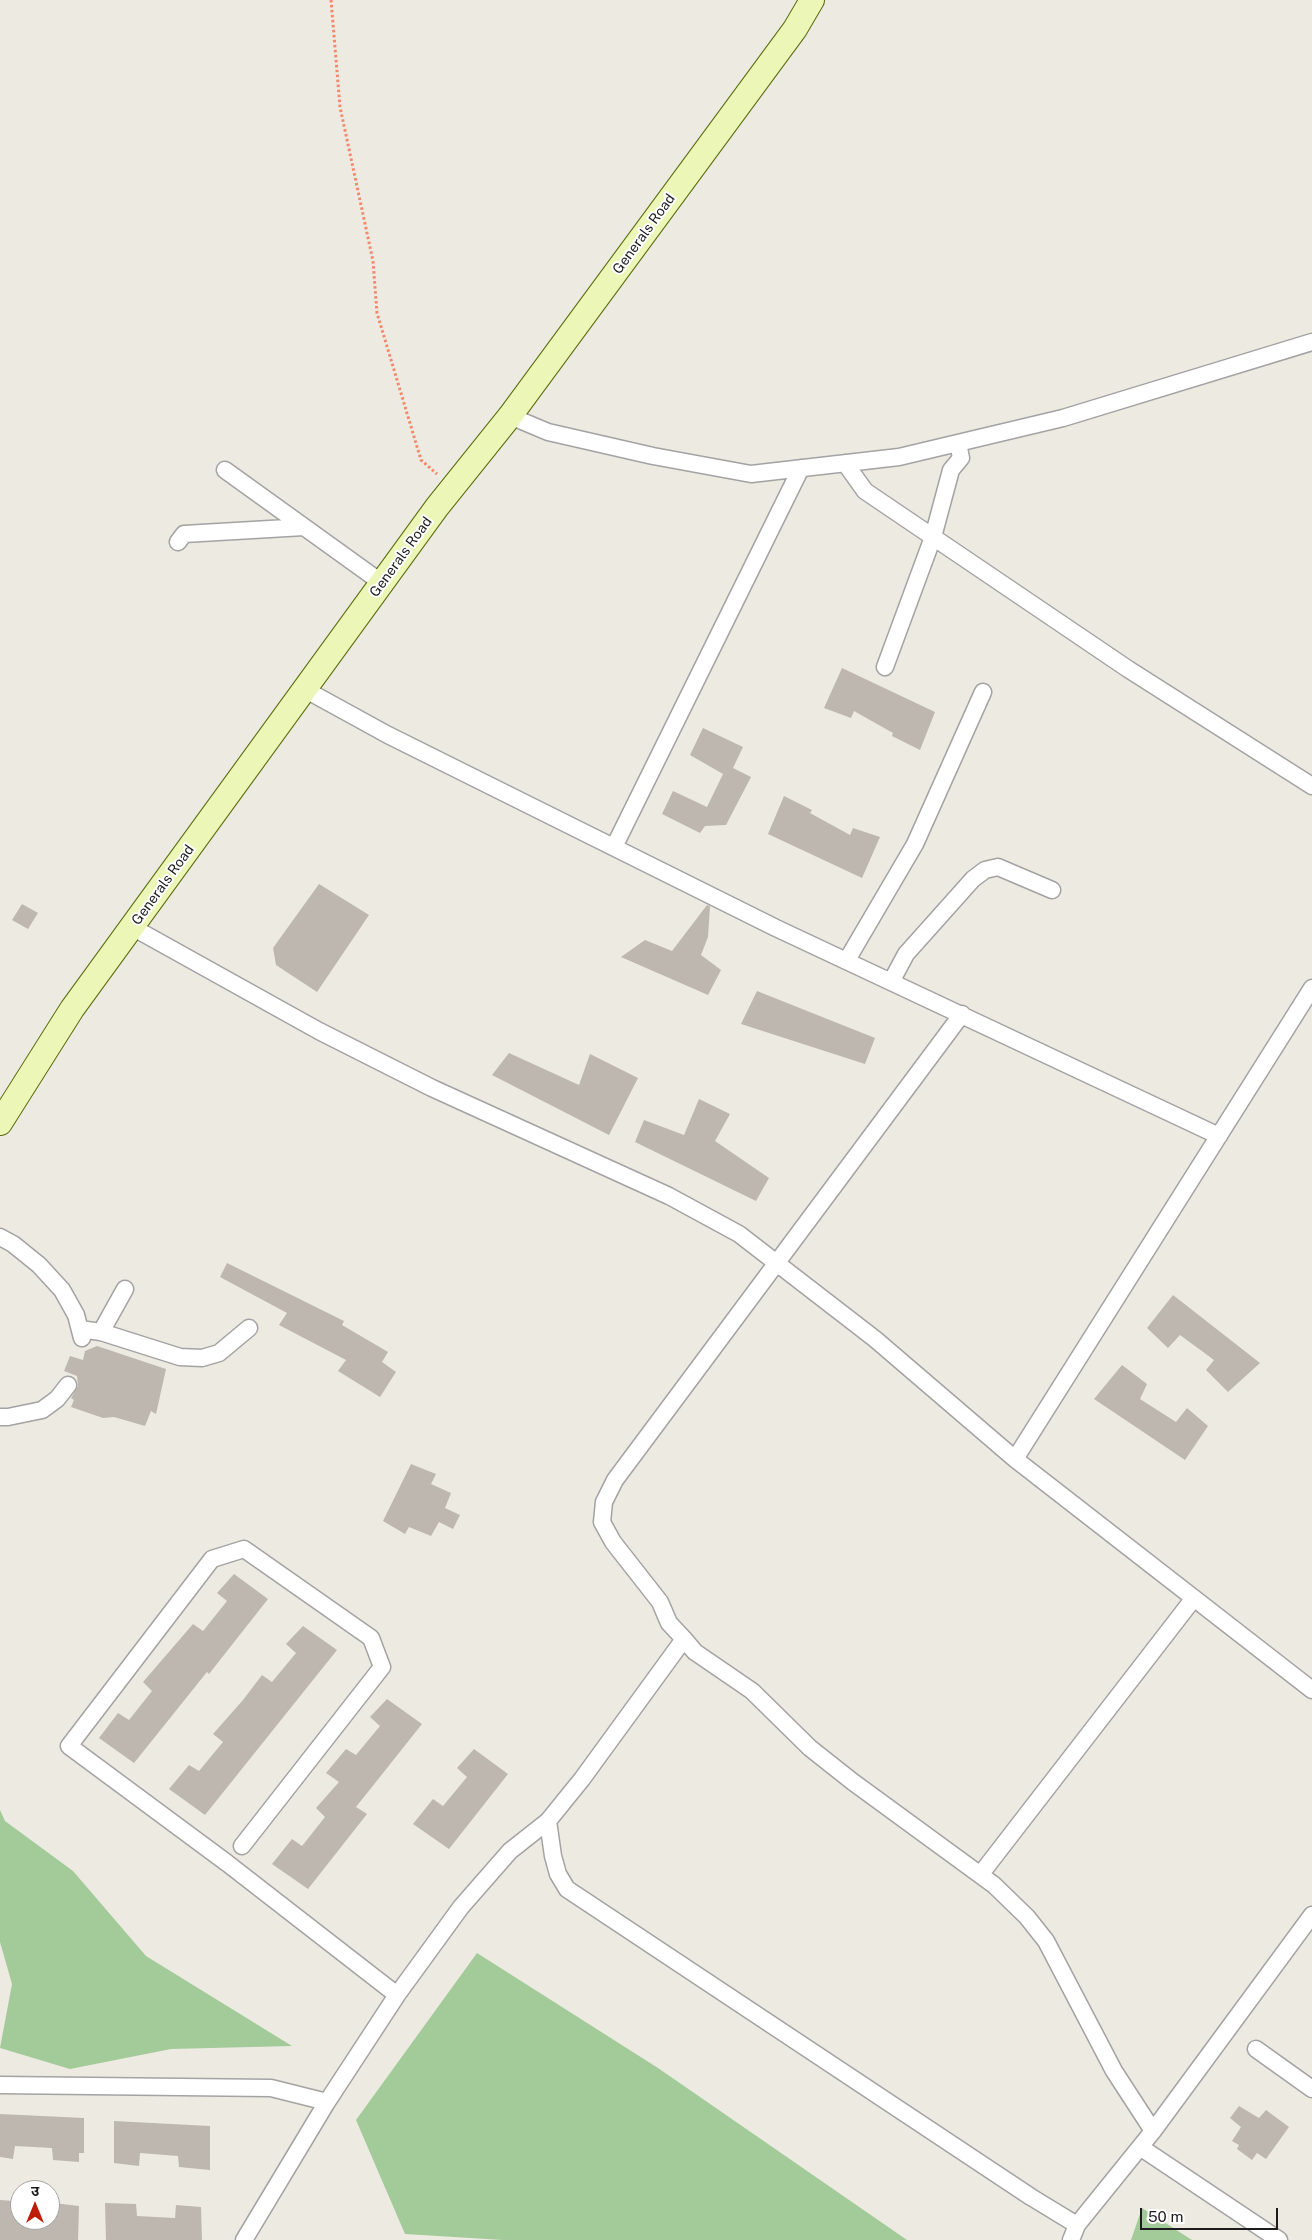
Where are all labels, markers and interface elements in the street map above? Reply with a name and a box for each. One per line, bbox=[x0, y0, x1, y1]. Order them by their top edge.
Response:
street label: Generals Road bbox=[609, 191, 679, 277]
street label: Generals Road bbox=[366, 514, 436, 600]
street label: Generals Road bbox=[128, 842, 198, 928]
north arrow bbox=[10, 2180, 60, 2230]
text: उ bbox=[31, 2183, 39, 2199]
scale bar bbox=[1142, 2198, 1280, 2230]
text: 50 m bbox=[1148, 2208, 1183, 2225]

